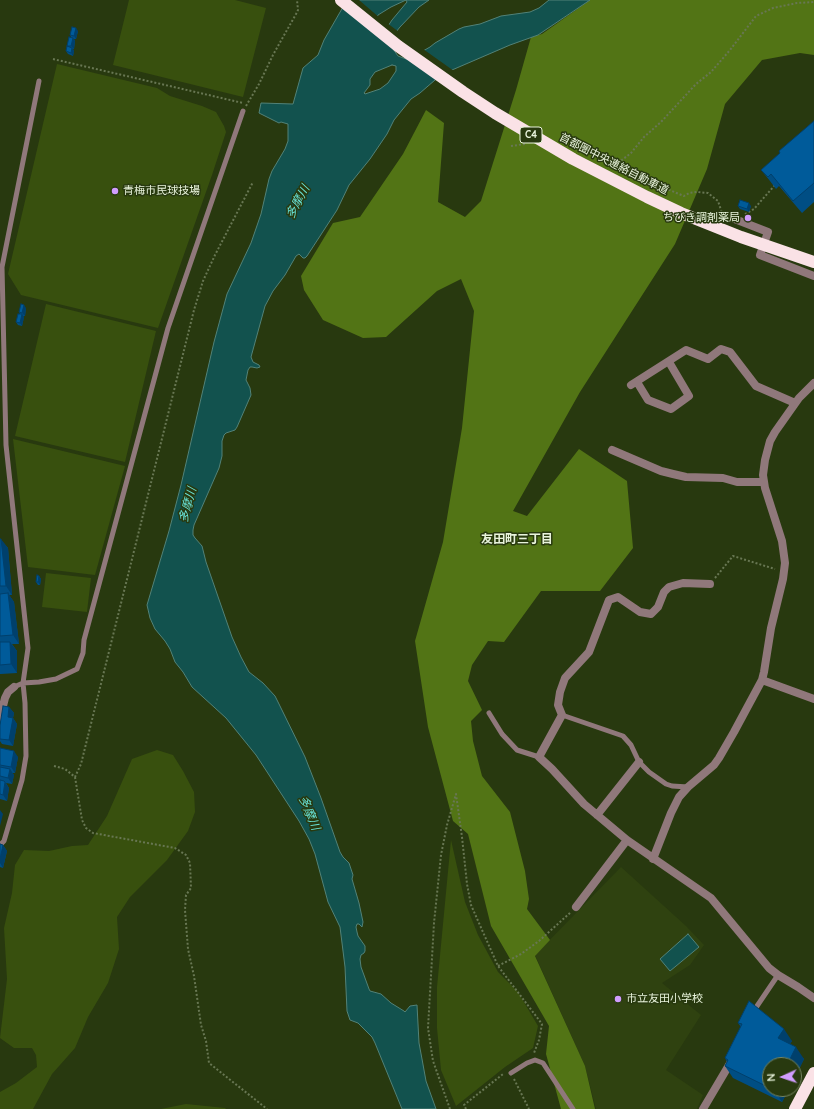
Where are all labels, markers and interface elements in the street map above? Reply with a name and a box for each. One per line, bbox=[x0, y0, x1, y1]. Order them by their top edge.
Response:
road number: C4 bbox=[520, 127, 542, 143]
street label: 首都圏中央連絡自動車道 bbox=[557, 131, 671, 197]
water label: 多摩川 bbox=[283, 183, 313, 221]
place label: 青梅市民球技場 bbox=[123, 184, 200, 198]
marker: 青梅市民球技場 bbox=[110, 186, 120, 196]
place label: ちびき調剤薬局 bbox=[663, 211, 740, 225]
marker: ちびき調剤薬局 bbox=[743, 213, 753, 223]
water label: 多摩川 bbox=[176, 486, 200, 524]
district label: 友田町三丁目 bbox=[481, 532, 553, 546]
water label: 多摩川 bbox=[295, 794, 323, 832]
place label: 市立友田小学校 bbox=[626, 992, 703, 1006]
marker: 市立友田小学校 bbox=[613, 994, 623, 1004]
north arrow bbox=[762, 1057, 802, 1097]
text: N bbox=[764, 1073, 778, 1082]

